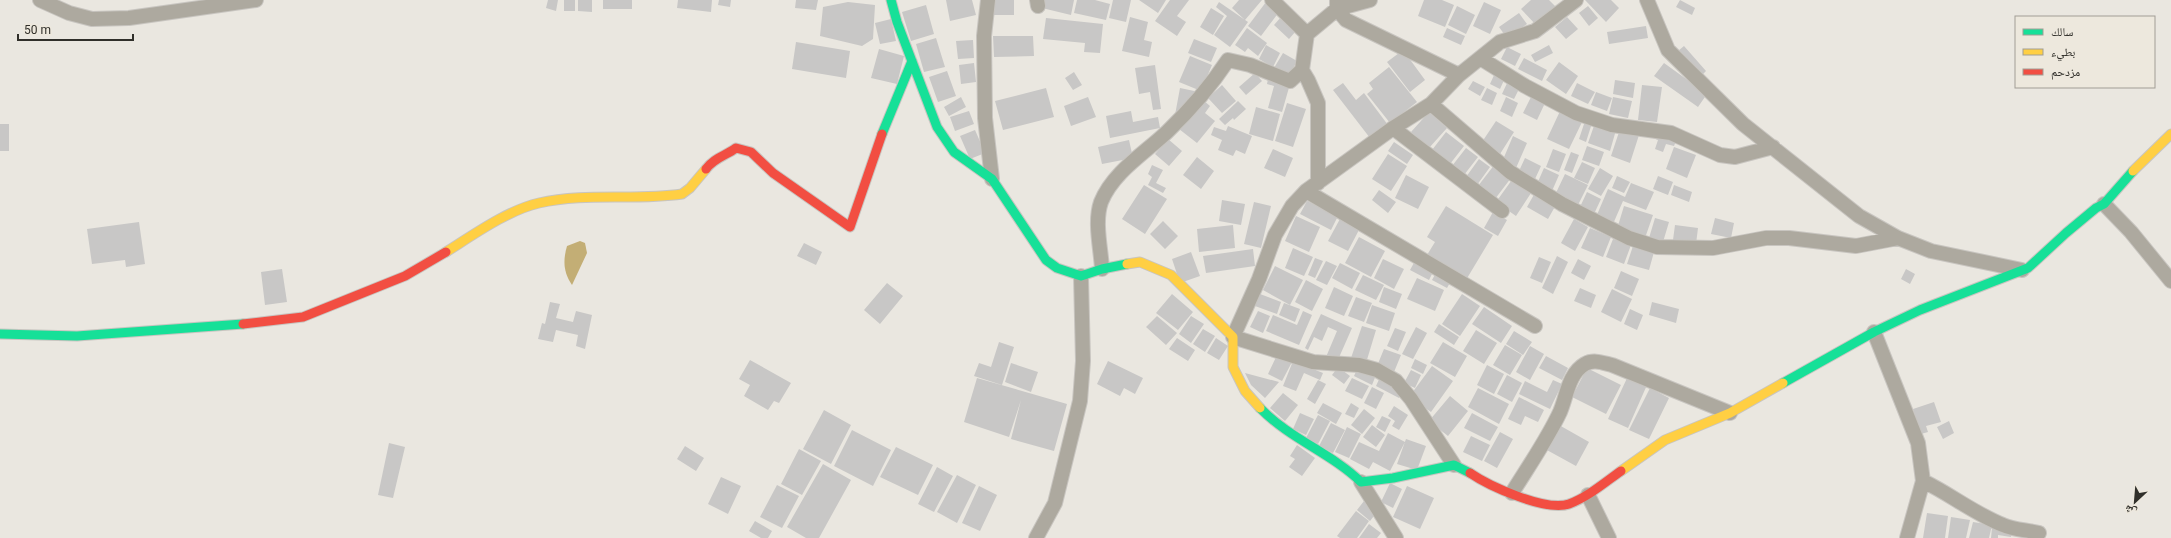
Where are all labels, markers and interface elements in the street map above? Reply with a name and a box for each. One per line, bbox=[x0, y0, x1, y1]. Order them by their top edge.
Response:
scale bar bbox=[18, 16, 133, 42]
legend bbox=[2015, 16, 2155, 88]
text: 50 m bbox=[24, 23, 51, 37]
text: سالك bbox=[2051, 25, 2073, 39]
text: بطيء bbox=[2051, 45, 2075, 62]
text: مزدحم bbox=[2051, 65, 2080, 80]
north arrow bbox=[2115, 482, 2155, 522]
text: ش bbox=[2122, 501, 2139, 519]

